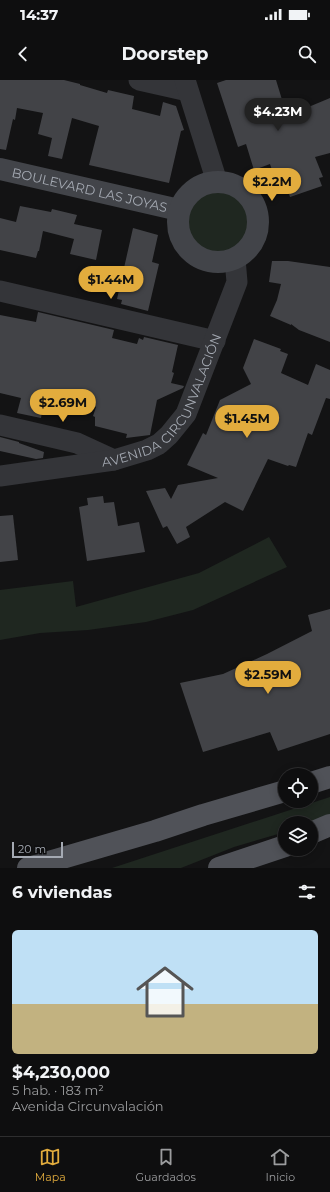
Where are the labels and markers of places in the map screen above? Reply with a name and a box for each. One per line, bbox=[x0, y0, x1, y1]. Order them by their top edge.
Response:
pin: $4.23M bbox=[245, 98, 311, 132]
pin: $2.2M bbox=[244, 168, 300, 202]
pin: $1.44M bbox=[78, 266, 144, 300]
pin: $2.69M bbox=[30, 389, 96, 423]
pin: $1.45M bbox=[214, 405, 280, 439]
pin: $2.59M bbox=[235, 661, 301, 695]

